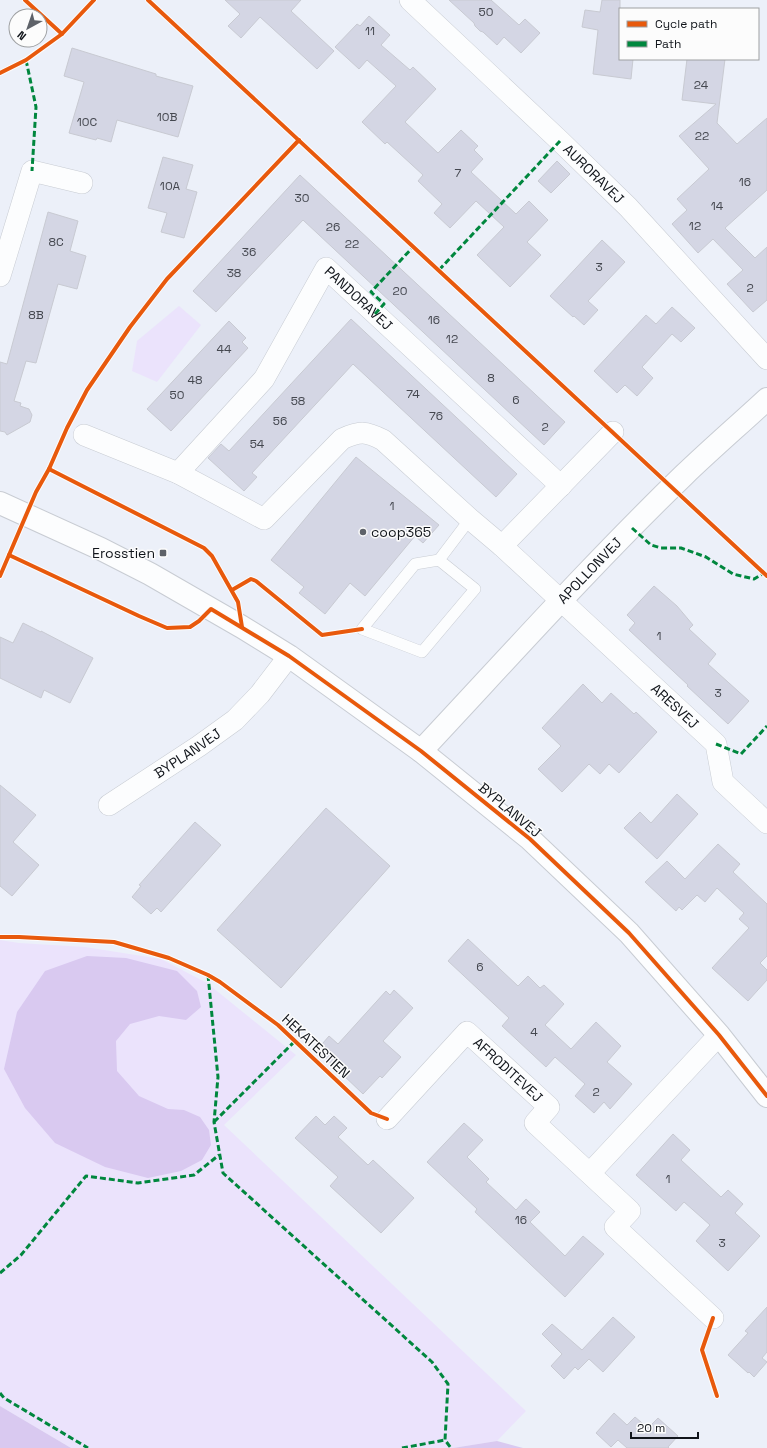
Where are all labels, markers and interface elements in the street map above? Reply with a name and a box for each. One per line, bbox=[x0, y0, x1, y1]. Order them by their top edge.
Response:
house number: 50 bbox=[479, 4, 493, 20]
north arrow bbox=[8, 8, 48, 48]
legend bbox=[619, 8, 759, 60]
text: Cycle path bbox=[655, 16, 717, 32]
house number: 11 bbox=[365, 23, 375, 39]
text: N bbox=[14, 28, 29, 43]
text: Path bbox=[655, 36, 681, 52]
house number: 24 bbox=[694, 77, 709, 93]
house number: 10B bbox=[157, 109, 177, 125]
house number: 10C bbox=[77, 114, 97, 130]
house number: 22 bbox=[695, 128, 709, 144]
street label: AURORAVEJ bbox=[560, 140, 628, 207]
house number: 7 bbox=[455, 165, 462, 181]
house number: 16 bbox=[739, 174, 751, 190]
house number: 10A bbox=[160, 178, 181, 194]
house number: 30 bbox=[295, 190, 309, 206]
house number: 14 bbox=[711, 198, 724, 214]
house number: 12 bbox=[689, 218, 701, 234]
house number: 26 bbox=[326, 219, 340, 235]
house number: 8C bbox=[48, 234, 64, 250]
house number: 22 bbox=[345, 236, 359, 252]
house number: 36 bbox=[242, 244, 256, 260]
house number: 3 bbox=[595, 259, 603, 275]
street label: PANDORAVEJ bbox=[321, 262, 396, 334]
house number: 38 bbox=[227, 265, 241, 281]
house number: 2 bbox=[746, 280, 754, 296]
house number: 20 bbox=[393, 283, 407, 299]
house number: 8B bbox=[28, 307, 44, 323]
house number: 16 bbox=[428, 312, 440, 328]
house number: 12 bbox=[446, 331, 458, 347]
house number: 44 bbox=[216, 341, 232, 357]
house number: 8 bbox=[487, 370, 495, 386]
house number: 48 bbox=[188, 372, 202, 388]
house number: 74 bbox=[406, 386, 420, 402]
house number: 50 bbox=[170, 387, 184, 403]
house number: 6 bbox=[512, 392, 520, 408]
house number: 58 bbox=[291, 393, 305, 409]
house number: 76 bbox=[429, 408, 443, 424]
house number: 56 bbox=[273, 413, 287, 429]
house number: 2 bbox=[541, 419, 549, 435]
house number: 54 bbox=[250, 436, 265, 452]
house number: 1 bbox=[389, 498, 395, 514]
place label: coop365 bbox=[371, 523, 431, 541]
marker: coop365 bbox=[358, 527, 368, 537]
street label: APOLLONVEJ bbox=[554, 533, 626, 607]
place label: Erosstien bbox=[92, 544, 155, 562]
marker: Erosstien bbox=[158, 548, 168, 558]
house number: 1 bbox=[656, 628, 662, 644]
street label: ARESVEJ bbox=[647, 679, 703, 733]
house number: 3 bbox=[714, 685, 722, 701]
street label: BYPLANVEJ bbox=[151, 724, 224, 782]
street label: BYPLANVEJ bbox=[475, 778, 545, 842]
house number: 6 bbox=[476, 959, 484, 975]
street label: HEKATESTIEN bbox=[278, 1010, 354, 1082]
house number: 4 bbox=[530, 1024, 538, 1040]
street label: AFRODITEVEJ bbox=[470, 1033, 547, 1106]
house number: 2 bbox=[592, 1084, 600, 1100]
house number: 1 bbox=[665, 1171, 671, 1187]
house number: 16 bbox=[515, 1212, 527, 1228]
house number: 3 bbox=[718, 1235, 726, 1251]
scale bar bbox=[631, 1414, 698, 1440]
text: 20 m bbox=[637, 1420, 665, 1436]

